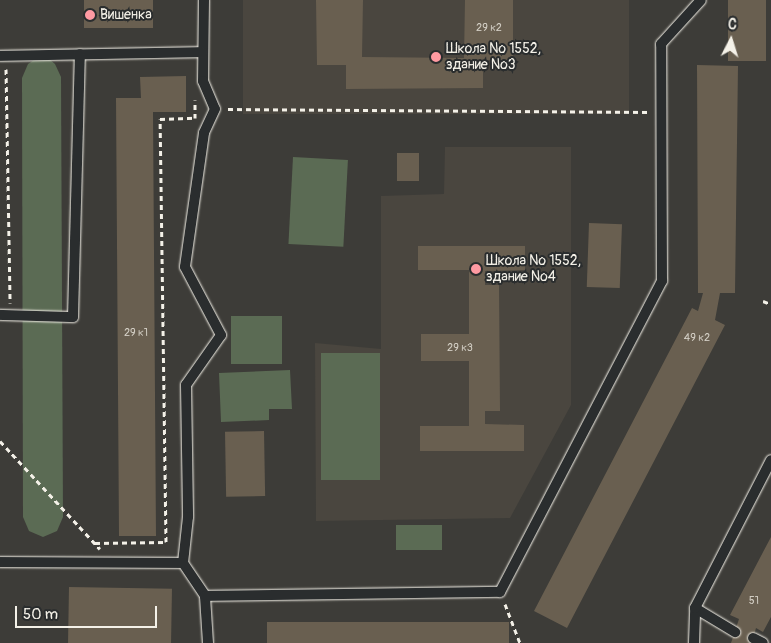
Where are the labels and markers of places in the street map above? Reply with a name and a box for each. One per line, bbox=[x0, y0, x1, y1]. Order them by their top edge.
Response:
place label: Вишенка bbox=[100, 7, 152, 23]
marker: Вишенка bbox=[84, 9, 96, 21]
place label: Школа № 1552, здание №3 bbox=[446, 41, 541, 74]
marker: Школа № 1552, здание №3 bbox=[430, 51, 442, 63]
place label: Школа № 1552, здание №4 bbox=[486, 253, 581, 286]
marker: Школа № 1552, здание №4 bbox=[470, 263, 482, 275]

